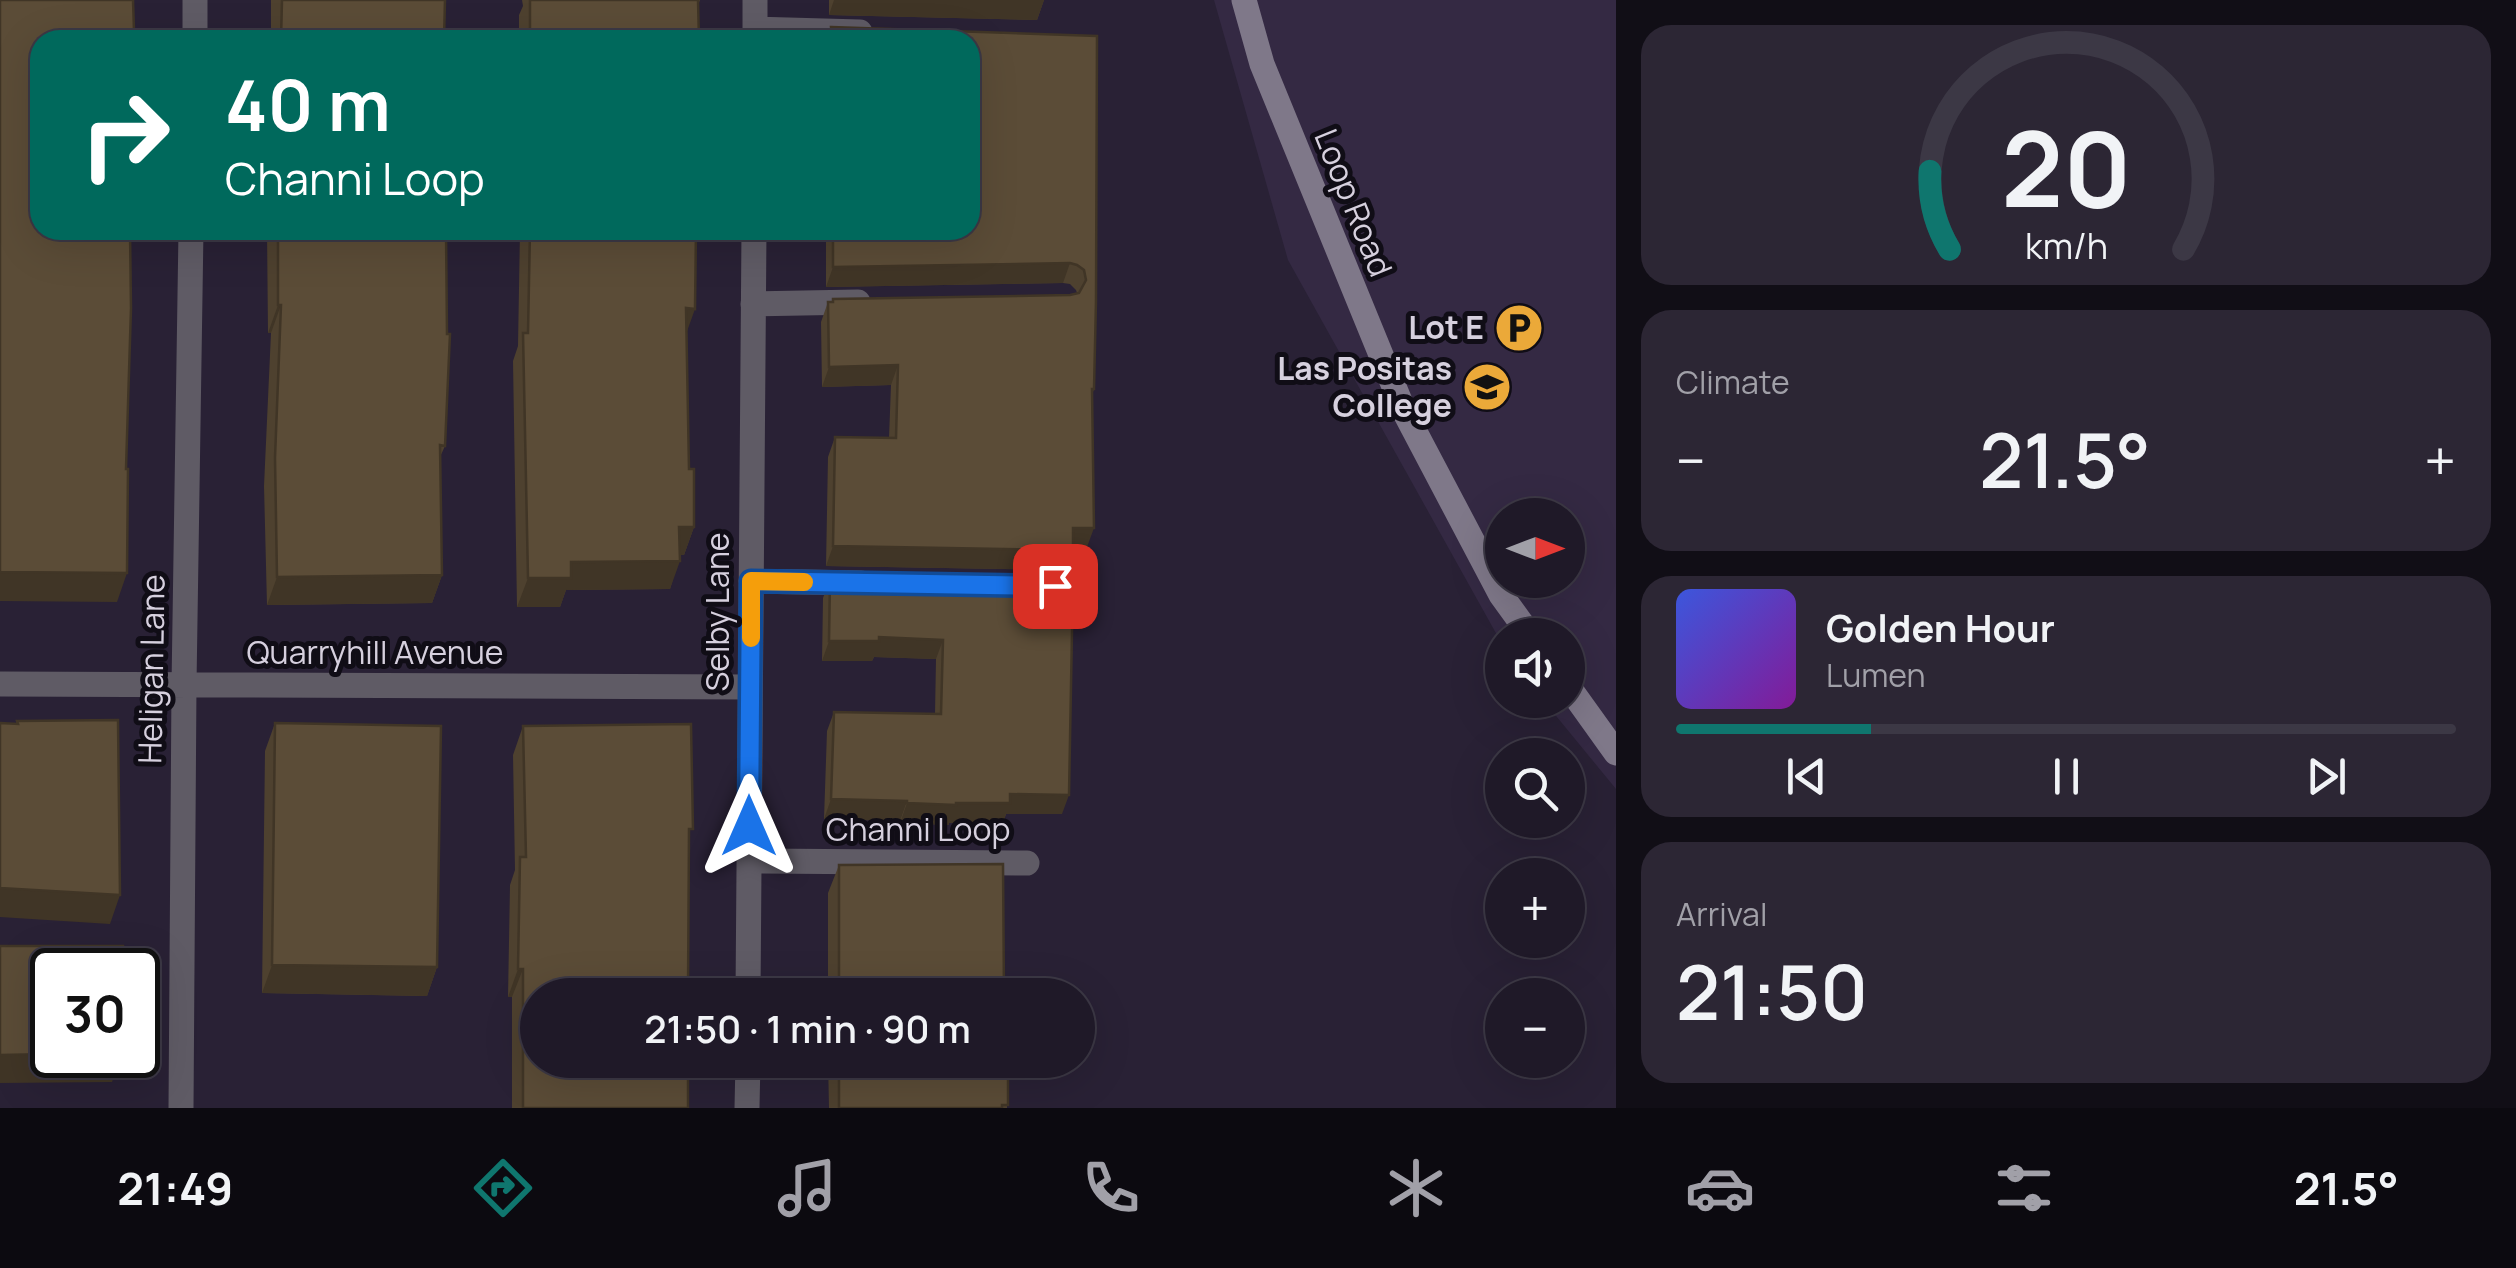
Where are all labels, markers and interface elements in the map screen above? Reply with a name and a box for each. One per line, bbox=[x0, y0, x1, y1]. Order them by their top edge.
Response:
text: 40 m bbox=[225, 56, 391, 152]
icon: right bbox=[60, 70, 190, 200]
text: 20 bbox=[2001, 96, 2131, 238]
street label: Loop Road bbox=[1304, 122, 1403, 283]
text: Channi Loop bbox=[225, 147, 485, 209]
text: km/h bbox=[2024, 221, 2108, 270]
parking icon: Lot E bbox=[1493, 302, 1545, 354]
place label: Lot E bbox=[1408, 305, 1484, 349]
place label: Las Positas College bbox=[1277, 346, 1452, 427]
text: Climate bbox=[1676, 360, 1790, 404]
school or university icon: Las Positas College bbox=[1461, 361, 1513, 413]
text: 21.5° bbox=[1979, 408, 2151, 511]
text: − bbox=[1676, 422, 1706, 498]
text: + bbox=[2424, 422, 2456, 498]
north arrow bbox=[1485, 498, 1585, 598]
map controls bbox=[1485, 498, 1585, 1078]
street label: Selby Lane bbox=[695, 533, 739, 692]
pin bbox=[1013, 544, 1098, 629]
icon: arrive bbox=[1028, 559, 1083, 614]
street label: Heligan Lane bbox=[127, 574, 175, 764]
text: Golden Hour bbox=[1826, 601, 2055, 653]
button: sound bbox=[1485, 618, 1585, 718]
street label: Quarryhill Avenue bbox=[246, 630, 504, 674]
text: Lumen bbox=[1826, 653, 1926, 697]
button: search bbox=[1485, 738, 1585, 838]
icon: previous bbox=[1779, 749, 1834, 804]
icon: pause bbox=[2039, 749, 2094, 804]
icon: next bbox=[2299, 749, 2354, 804]
position arrow bbox=[697, 774, 801, 878]
street label: Channi Loop bbox=[826, 807, 1010, 851]
button: + bbox=[1485, 858, 1585, 958]
text: Arrival bbox=[1676, 892, 1767, 936]
text: 21:50 bbox=[1676, 940, 1868, 1043]
speed limit sign: 30 bbox=[30, 948, 160, 1078]
button: − bbox=[1485, 978, 1585, 1078]
text: 21:50 · 1 min · 90 m bbox=[644, 1002, 971, 1054]
icon: directions bbox=[468, 1153, 538, 1223]
icon: music bbox=[772, 1153, 842, 1223]
icon: phone bbox=[1076, 1153, 1146, 1223]
icon: climate bbox=[1381, 1153, 1451, 1223]
icon: car bbox=[1685, 1153, 1755, 1223]
icon: filters bbox=[1989, 1153, 2059, 1223]
text: 21:49 bbox=[117, 1157, 233, 1219]
text: 21.5° bbox=[2294, 1157, 2399, 1219]

